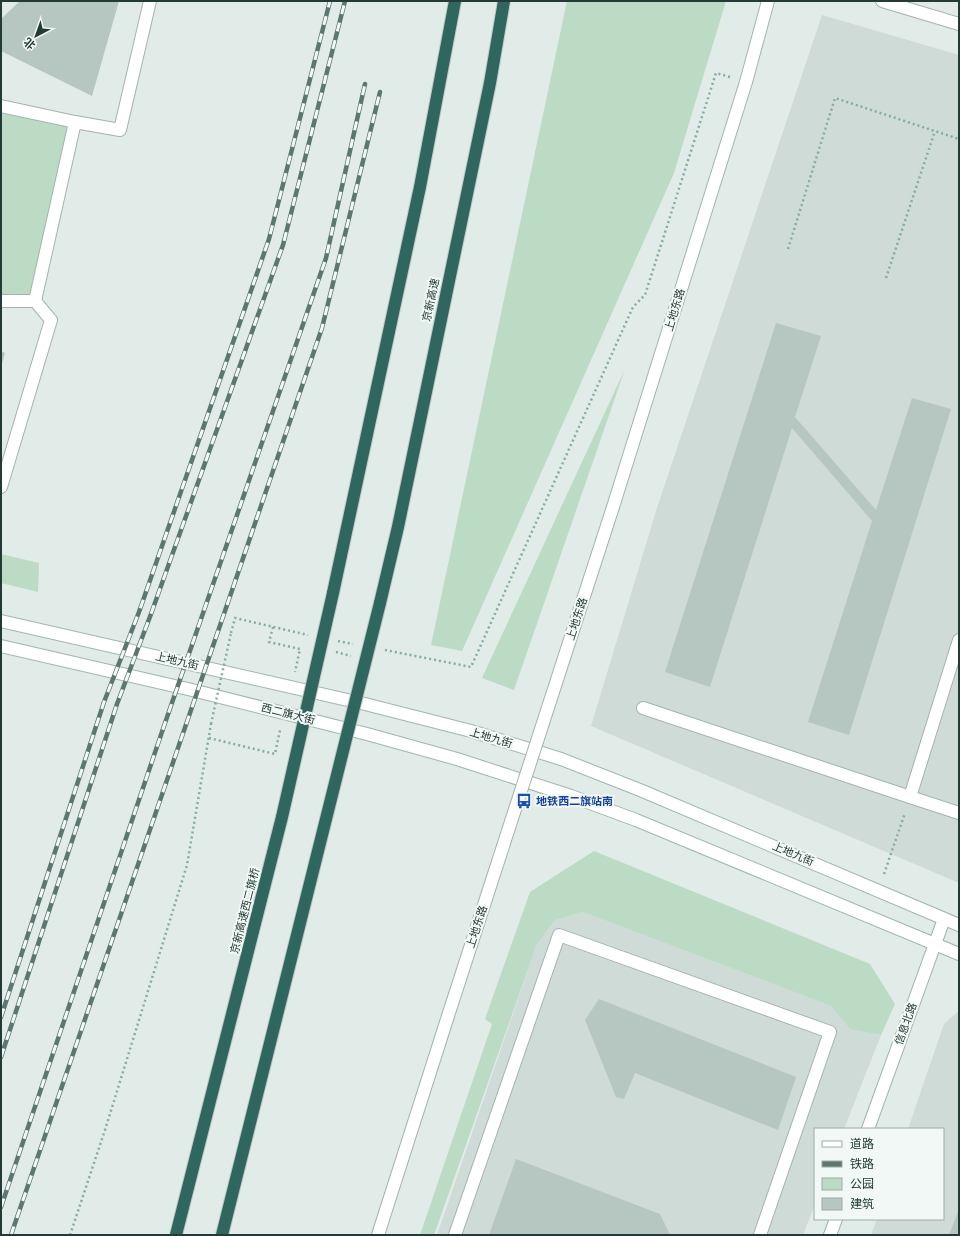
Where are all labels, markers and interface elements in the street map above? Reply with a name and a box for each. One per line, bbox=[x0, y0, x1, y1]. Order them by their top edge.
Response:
north arrow bbox=[16, 16, 56, 56]
text: 北 bbox=[21, 35, 38, 52]
street label: 京新高速 bbox=[420, 277, 442, 323]
street label: 上地东路 bbox=[662, 287, 688, 333]
street label: 上地东路 bbox=[564, 596, 590, 642]
street label: 上地九街 bbox=[154, 650, 200, 672]
street label: 西二旗大街 bbox=[260, 701, 316, 727]
street label: 上地九街 bbox=[468, 725, 514, 751]
bus stop icon: 地铁西二旗站南 bbox=[515, 792, 533, 810]
place label: 地铁西二旗站南 bbox=[536, 795, 613, 808]
street label: 上地九街 bbox=[770, 839, 816, 869]
street label: 京新高速西二旗桥 bbox=[228, 867, 262, 955]
street label: 上地东路 bbox=[464, 904, 490, 950]
street label: 信息北路 bbox=[892, 1001, 920, 1047]
legend bbox=[814, 1128, 944, 1220]
text: 道路 bbox=[850, 1137, 874, 1151]
text: 铁路 bbox=[850, 1157, 874, 1171]
text: 公园 bbox=[850, 1177, 874, 1191]
text: 建筑 bbox=[850, 1197, 874, 1211]

